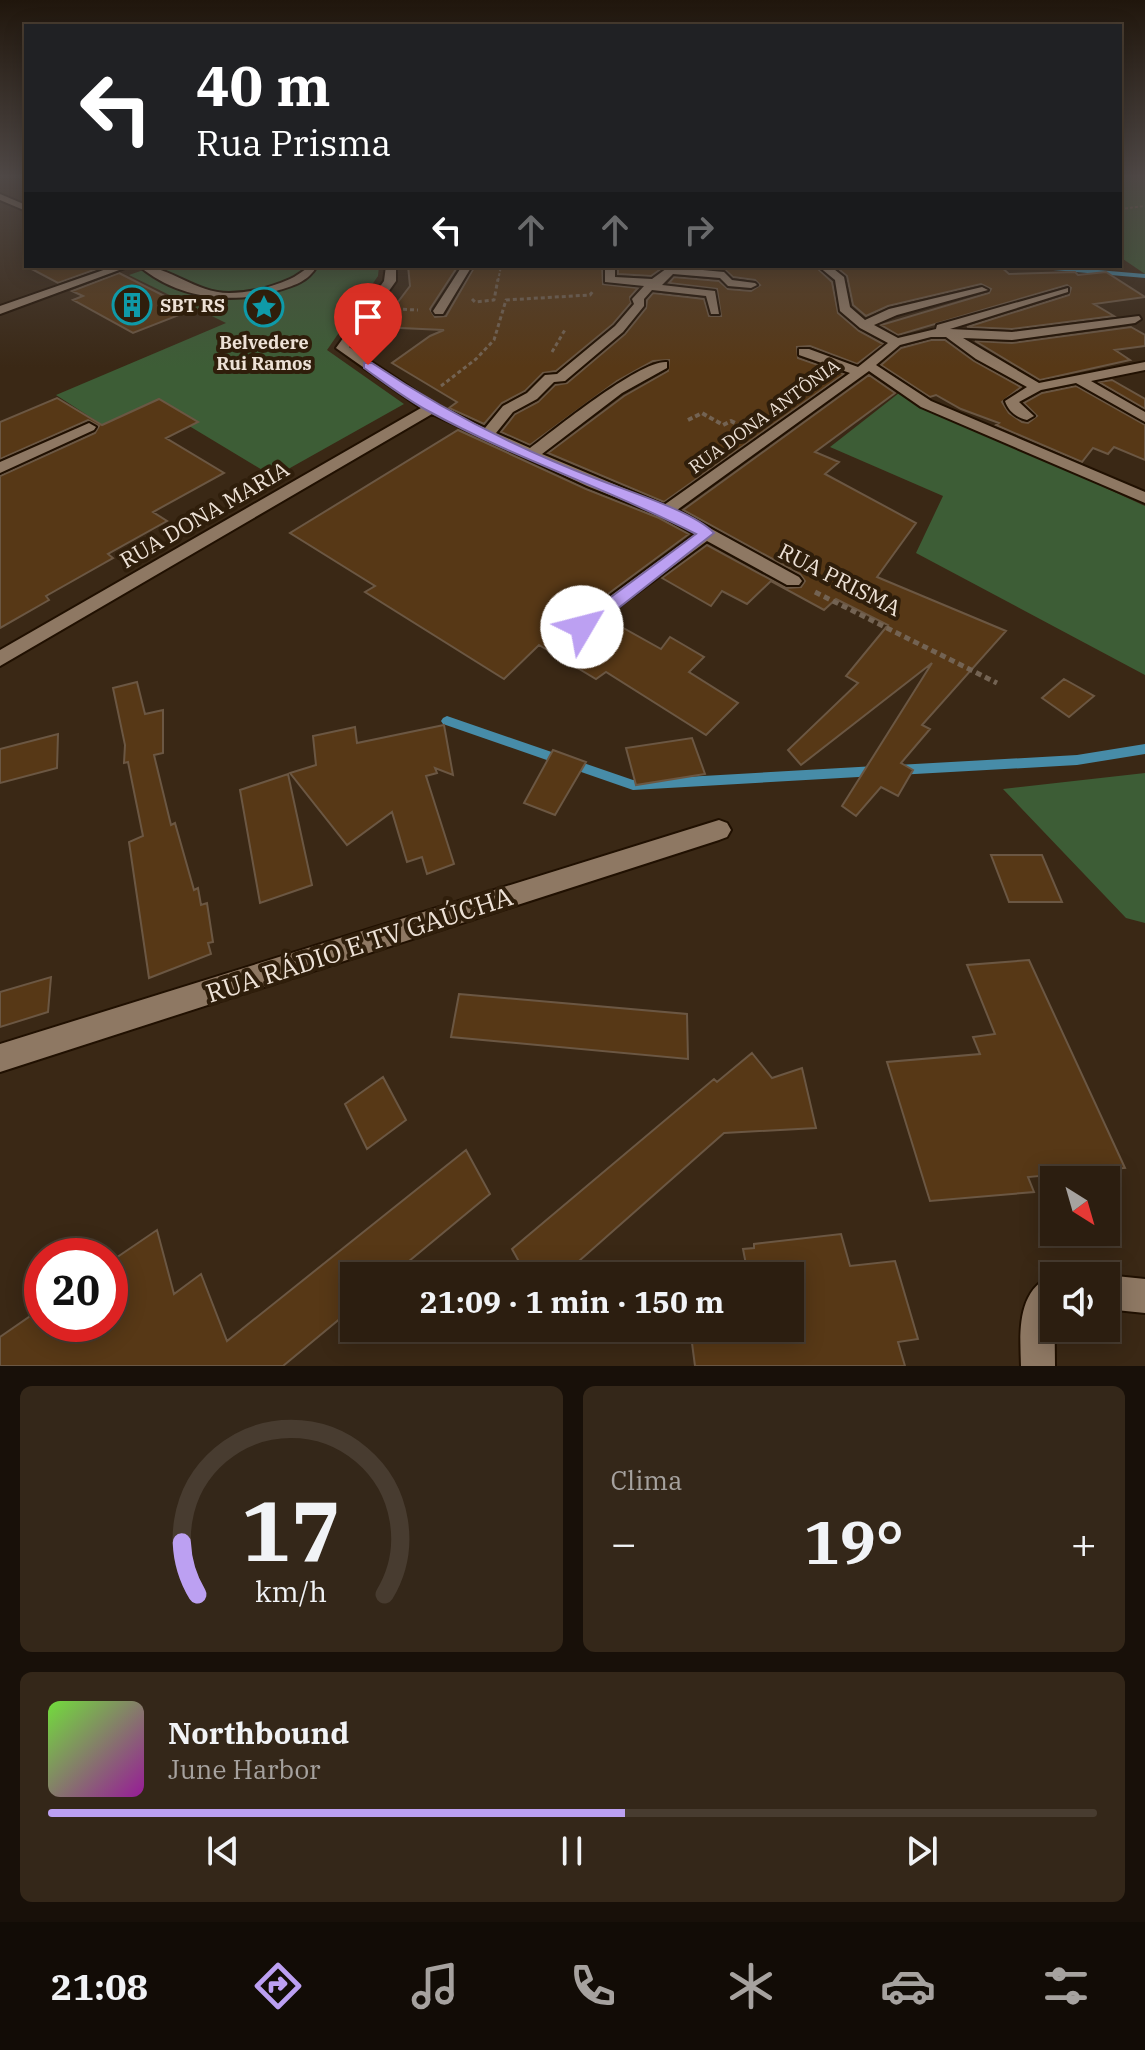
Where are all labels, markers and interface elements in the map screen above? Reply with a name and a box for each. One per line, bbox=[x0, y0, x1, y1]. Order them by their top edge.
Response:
text: 40 m bbox=[196, 49, 331, 121]
icon: left bbox=[64, 56, 168, 160]
text: Rua Prisma bbox=[196, 119, 391, 166]
icon: left bbox=[425, 208, 469, 252]
icon: ahead bbox=[509, 208, 553, 252]
icon: ahead bbox=[593, 208, 637, 252]
icon: right bbox=[677, 208, 721, 252]
pin bbox=[334, 283, 402, 365]
building icon: SBT RS bbox=[111, 284, 153, 326]
place icon: Belvedere Rui Ramos bbox=[243, 286, 285, 328]
place label: SBT RS bbox=[160, 294, 225, 317]
icon: arrive bbox=[346, 295, 390, 339]
place label: Belvedere Rui Ramos bbox=[216, 331, 312, 375]
street label: RUA DONA ANTÔNIA bbox=[684, 353, 844, 478]
street label: RUA DONA MARIA bbox=[114, 454, 294, 574]
street label: RUA PRISMA bbox=[774, 536, 906, 622]
position arrow bbox=[540, 585, 624, 669]
street label: RUA RÁDIO E TV GAÚCHA bbox=[201, 878, 517, 1010]
north arrow bbox=[1040, 1166, 1120, 1246]
map controls bbox=[1040, 1166, 1120, 1342]
speed limit sign: 20 bbox=[24, 1238, 128, 1342]
button: sound bbox=[1040, 1262, 1120, 1342]
text: 21:09 · 1 min · 150 m bbox=[420, 1282, 724, 1321]
text: Clima bbox=[611, 1463, 682, 1497]
text: 17 bbox=[241, 1476, 341, 1584]
text: 19° bbox=[804, 1502, 904, 1581]
text: − bbox=[611, 1514, 637, 1571]
text: + bbox=[1071, 1514, 1097, 1571]
text: km/h bbox=[255, 1573, 327, 1610]
text: Northbound bbox=[168, 1713, 349, 1752]
text: June Harbor bbox=[168, 1752, 321, 1786]
icon: previous bbox=[201, 1829, 245, 1873]
icon: pause bbox=[550, 1829, 594, 1873]
icon: next bbox=[900, 1829, 944, 1873]
icon: directions bbox=[250, 1958, 306, 2014]
icon: music bbox=[407, 1958, 463, 2014]
icon: phone bbox=[565, 1958, 621, 2014]
icon: climate bbox=[723, 1958, 779, 2014]
icon: car bbox=[880, 1958, 936, 2014]
icon: filters bbox=[1038, 1958, 1094, 2014]
text: 21:08 bbox=[51, 1963, 148, 2010]

